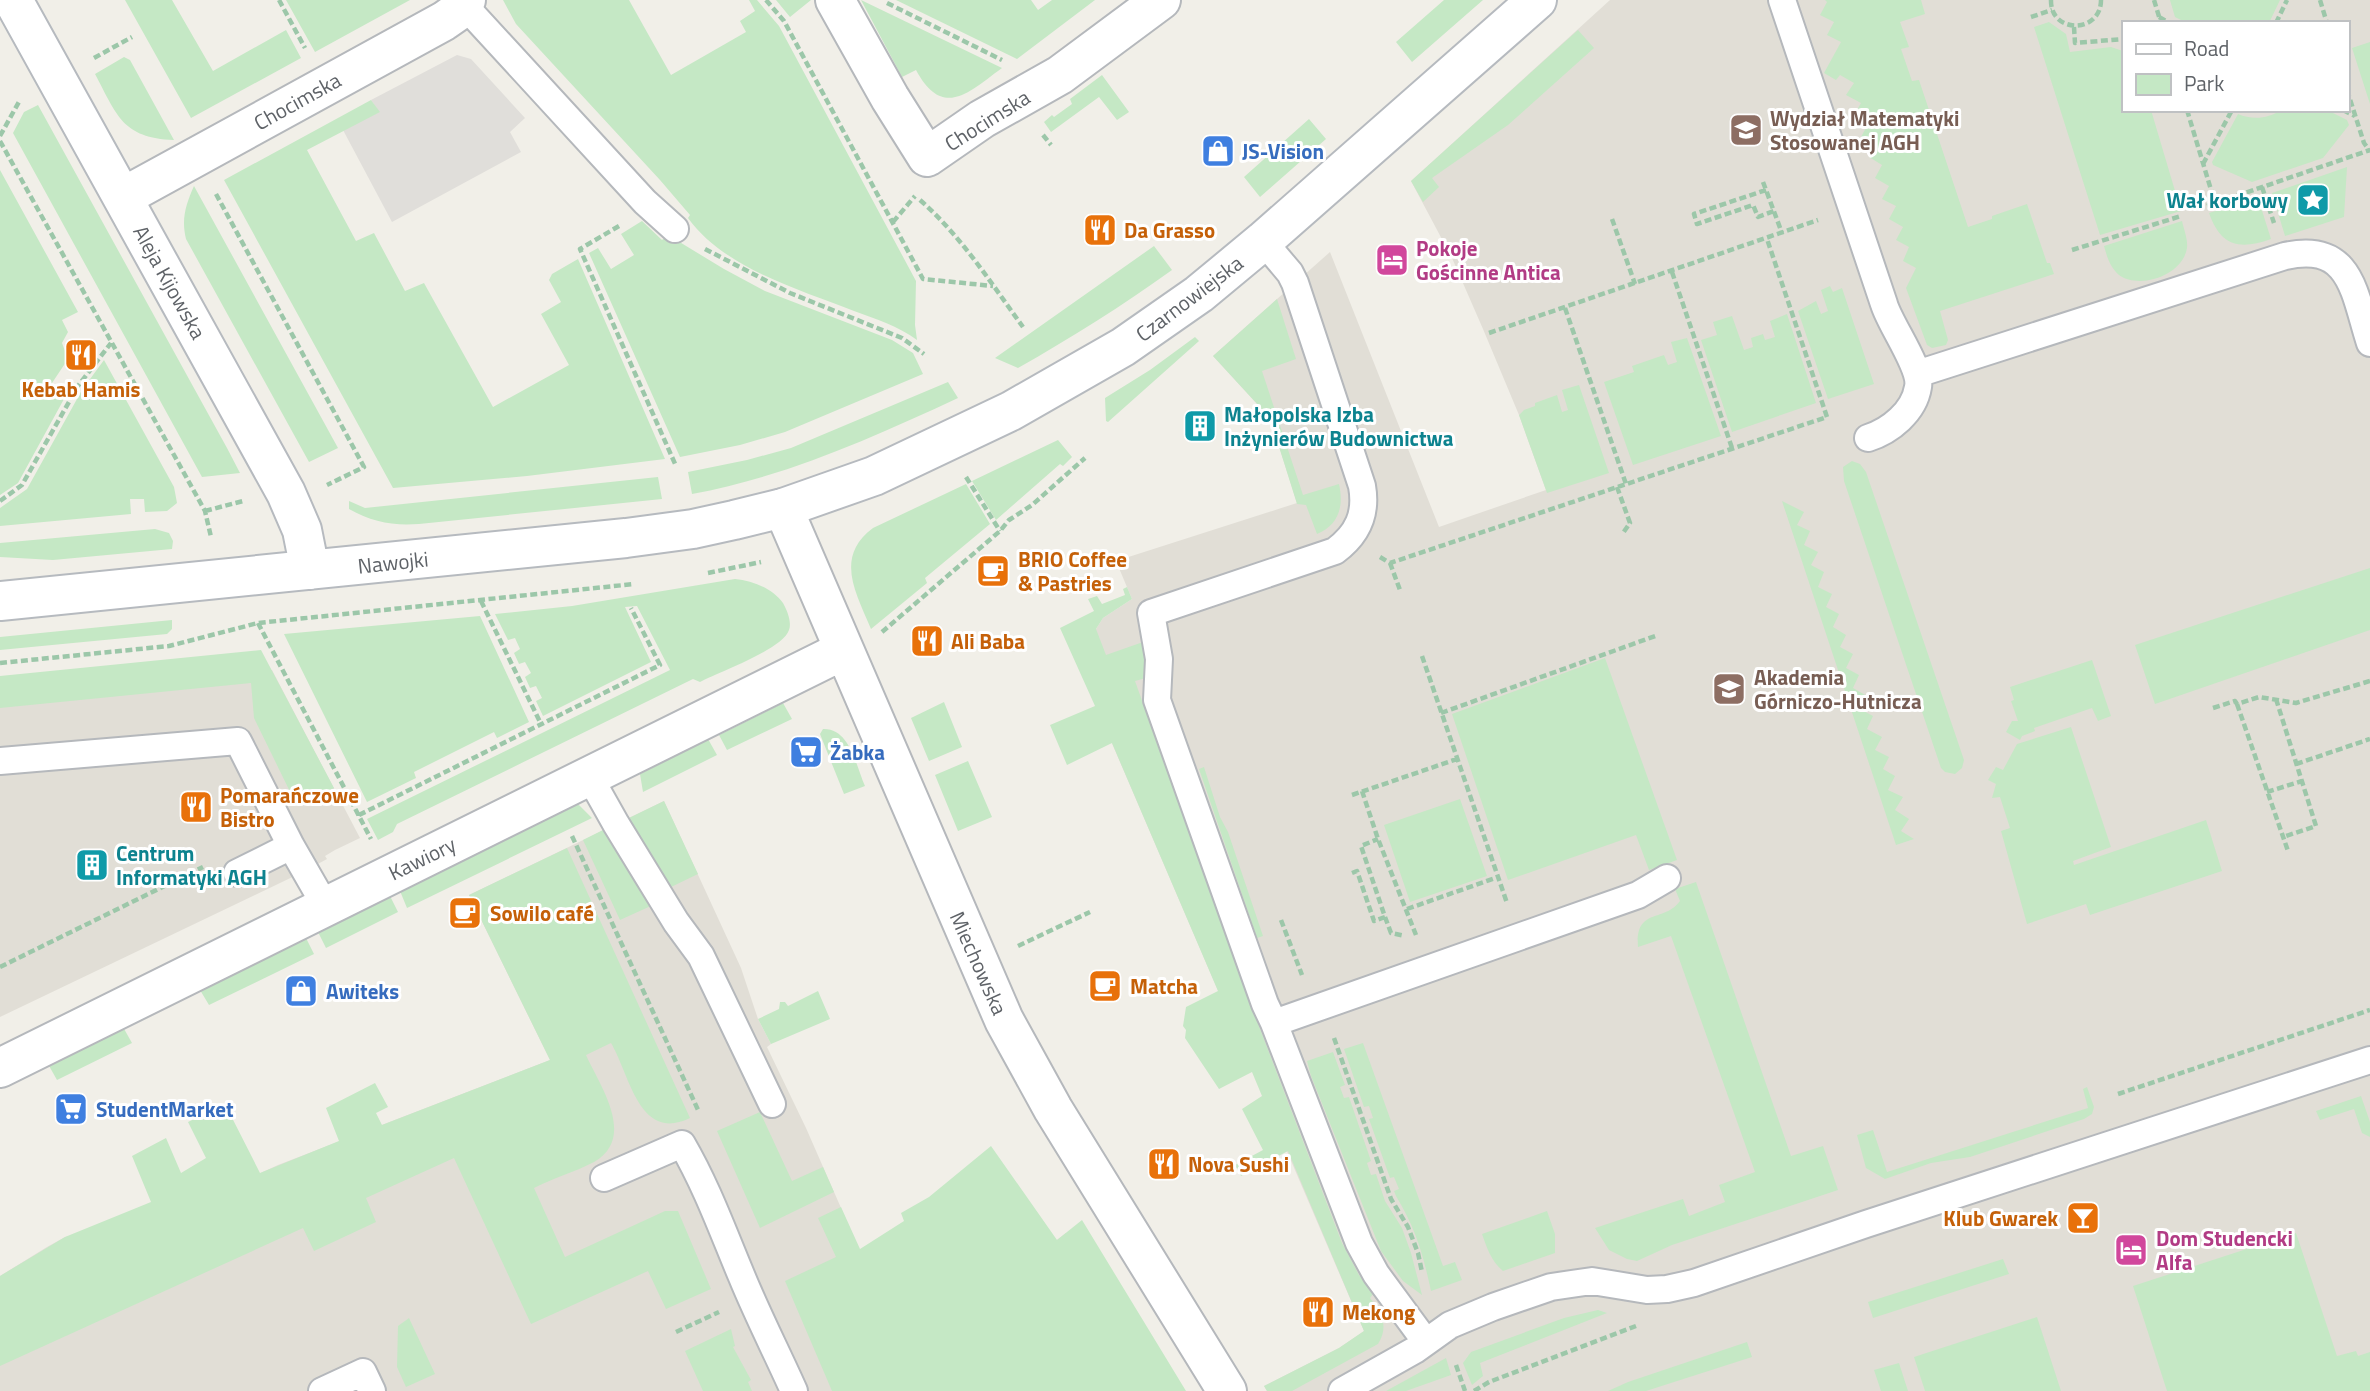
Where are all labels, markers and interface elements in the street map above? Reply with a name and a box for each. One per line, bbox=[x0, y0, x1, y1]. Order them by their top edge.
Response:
legend bbox=[2122, 21, 2349, 112]
text: Road bbox=[2184, 32, 2229, 64]
street label: Chocimska bbox=[248, 64, 347, 138]
text: Park bbox=[2184, 67, 2224, 99]
street label: Chocimska bbox=[938, 81, 1036, 159]
place label: Wydział Matematyki Stosowanej AGH bbox=[1770, 102, 1960, 158]
school or university icon: Wydział Matematyki Stosowanej AGH bbox=[1727, 111, 1765, 149]
shop icon: JS-Vision bbox=[1199, 132, 1237, 170]
place label: JS-Vision bbox=[1242, 135, 1324, 167]
place icon: Wał korbowy bbox=[2294, 181, 2332, 219]
place label: Wał korbowy bbox=[2167, 184, 2288, 216]
restaurant icon: Da Grasso bbox=[1081, 211, 1119, 249]
place label: Da Grasso bbox=[1124, 214, 1215, 246]
street label: Aleja Kijowska bbox=[125, 219, 215, 345]
place label: Pokoje Gościnne Antica bbox=[1416, 232, 1561, 288]
hotel icon: Pokoje Gościnne Antica bbox=[1373, 241, 1411, 279]
street label: Czarnowiejska bbox=[1129, 247, 1250, 349]
restaurant icon: Kebab Hamis bbox=[62, 336, 100, 374]
place label: Kebab Hamis bbox=[22, 373, 141, 405]
place label: Małopolska Izba Inżynierów Budownictwa bbox=[1224, 398, 1454, 454]
building icon: Małopolska Izba Inżynierów Budownictwa bbox=[1181, 407, 1219, 445]
street label: Nawojki bbox=[356, 542, 430, 582]
place label: BRIO Coffee & Pastries bbox=[1018, 543, 1127, 599]
cafe icon: BRIO Coffee & Pastries bbox=[974, 552, 1012, 590]
restaurant icon: Ali Baba bbox=[908, 622, 946, 660]
place label: Ali Baba bbox=[951, 625, 1025, 657]
place label: Akademia Górniczo-Hutnicza bbox=[1754, 661, 1922, 717]
school or university icon: Akademia Górniczo-Hutnicza bbox=[1710, 670, 1748, 708]
supermarket icon: Żabka bbox=[787, 733, 825, 771]
place label: Żabka bbox=[830, 736, 885, 768]
place label: Pomarańczowe Bistro bbox=[220, 779, 359, 835]
restaurant icon: Pomarańczowe Bistro bbox=[177, 788, 215, 826]
street label: Kawiory bbox=[383, 828, 461, 888]
place label: Centrum Informatyki AGH bbox=[116, 837, 267, 893]
building icon: Centrum Informatyki AGH bbox=[73, 846, 111, 884]
cafe icon: Sowilo café bbox=[446, 894, 484, 932]
place label: Sowilo café bbox=[490, 897, 594, 929]
street label: Miechowska bbox=[942, 906, 1016, 1020]
cafe icon: Matcha bbox=[1086, 967, 1124, 1005]
place label: Matcha bbox=[1130, 970, 1198, 1002]
shop icon: Awiteks bbox=[282, 972, 320, 1010]
place label: Awiteks bbox=[326, 975, 399, 1007]
supermarket icon: StudentMarket bbox=[52, 1090, 90, 1128]
place label: StudentMarket bbox=[96, 1093, 234, 1125]
restaurant icon: Nova Sushi bbox=[1145, 1145, 1183, 1183]
place label: Nova Sushi bbox=[1188, 1148, 1289, 1180]
bar icon: Klub Gwarek bbox=[2064, 1199, 2102, 1237]
place label: Klub Gwarek bbox=[1943, 1202, 2058, 1234]
place label: Dom Studencki Alfa bbox=[2156, 1222, 2293, 1278]
hotel icon: Dom Studencki Alfa bbox=[2112, 1231, 2150, 1269]
restaurant icon: Mekong bbox=[1299, 1293, 1337, 1331]
place label: Mekong bbox=[1342, 1296, 1415, 1328]

